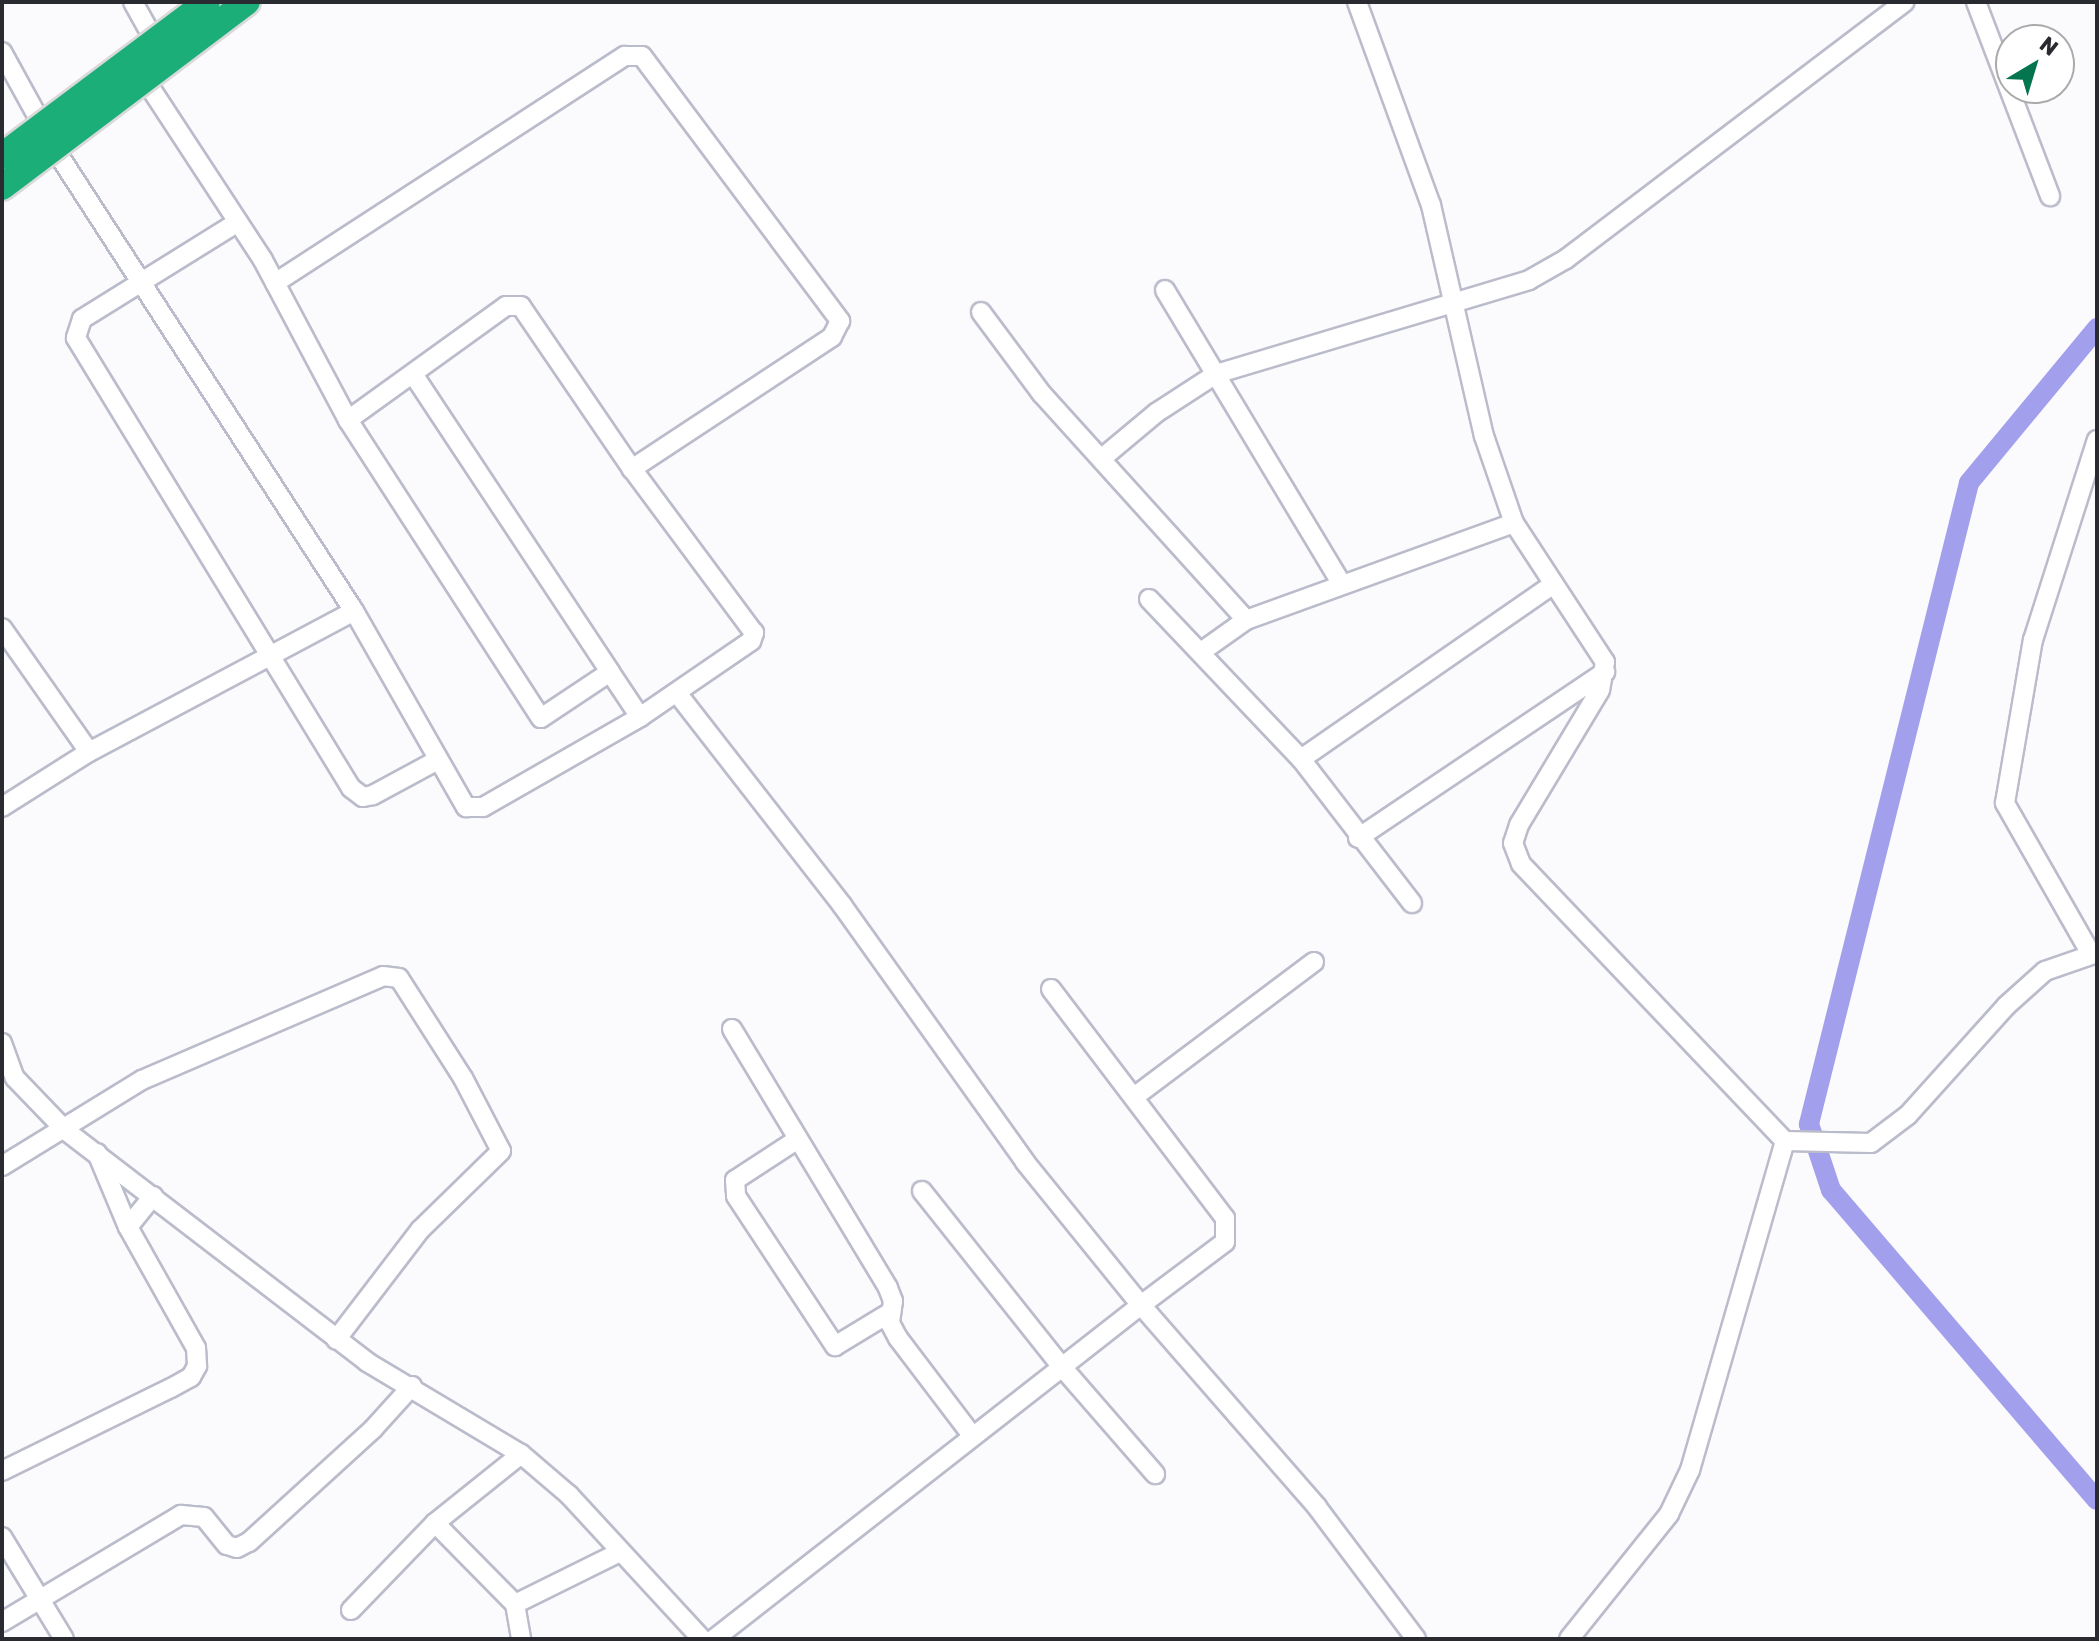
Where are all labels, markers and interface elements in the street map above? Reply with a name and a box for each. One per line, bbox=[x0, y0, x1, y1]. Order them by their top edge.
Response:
north arrow bbox=[1995, 24, 2075, 104]
text: N bbox=[2034, 31, 2063, 62]

